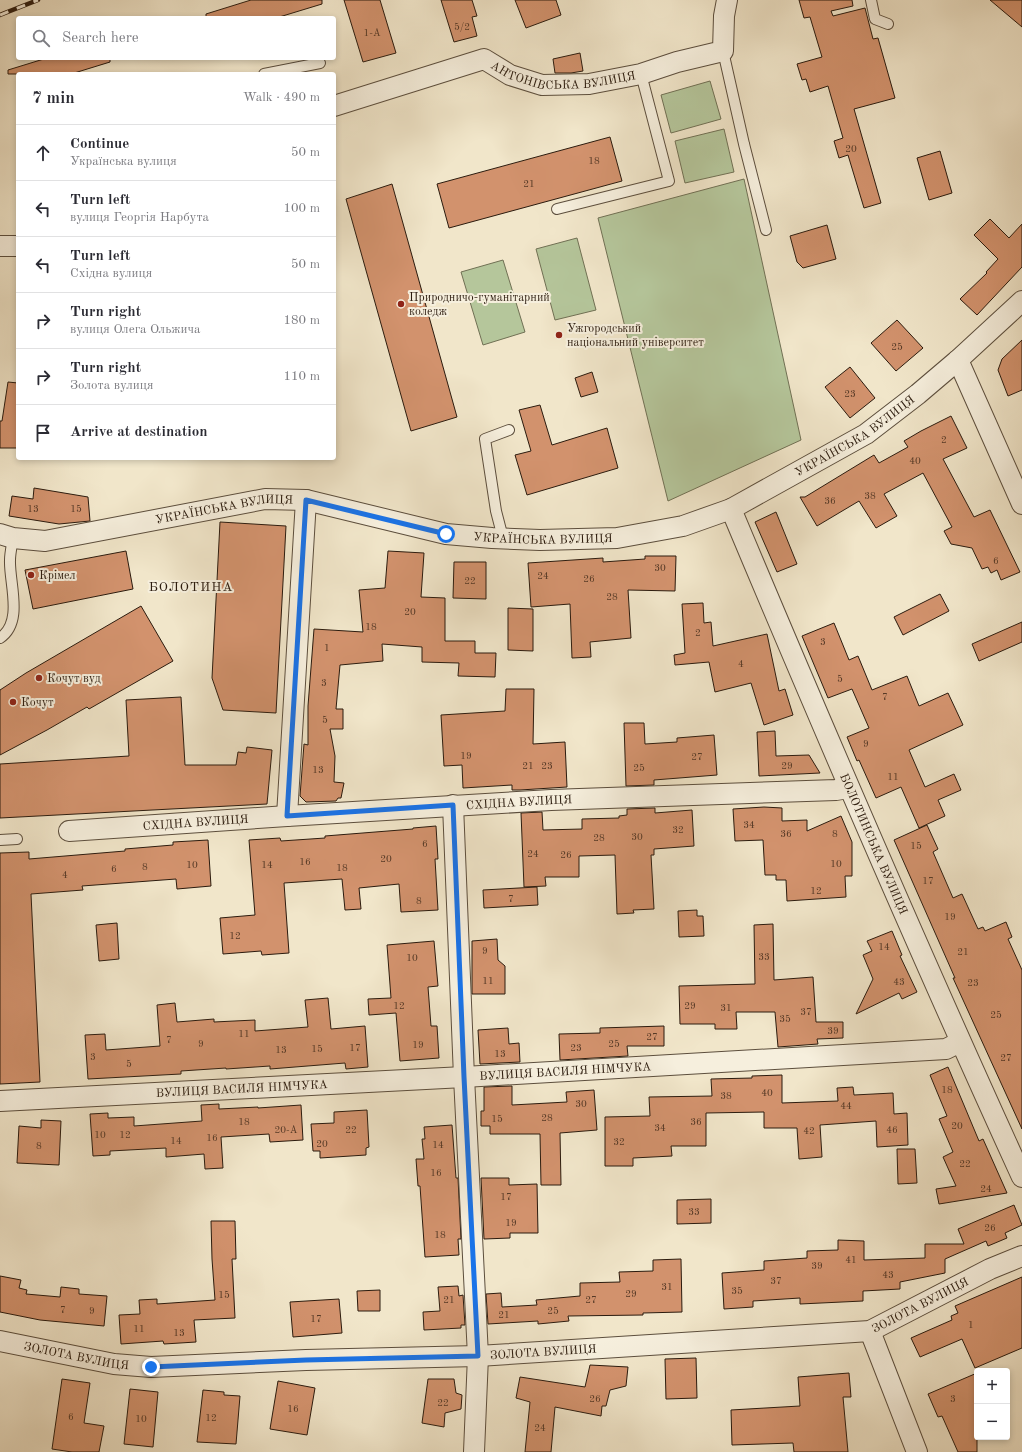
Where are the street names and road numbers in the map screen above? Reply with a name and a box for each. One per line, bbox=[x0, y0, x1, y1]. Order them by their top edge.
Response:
street label: АНТОНІВСЬКА ВУЛИЦЯ bbox=[488, 60, 637, 93]
street label: УКРАЇНСЬКА ВУЛИЦЯ bbox=[793, 394, 917, 479]
street label: УКРАЇНСЬКА ВУЛИЦЯ bbox=[155, 494, 293, 527]
street label: УКРАЇНСЬКА ВУЛИЦЯ bbox=[473, 530, 613, 547]
street label: БОЛОТИНСЬКА ВУЛИЦЯ bbox=[837, 772, 909, 917]
street label: СХІДНА ВУЛИЦЯ bbox=[466, 794, 572, 812]
street label: СХІДНА ВУЛИЦЯ bbox=[142, 814, 249, 833]
street label: ВУЛИЦЯ ВАСИЛЯ НІМЧУКА bbox=[479, 1061, 652, 1083]
street label: ВУЛИЦЯ ВАСИЛЯ НІМЧУКА bbox=[156, 1079, 328, 1100]
street label: ЗОЛОТА ВУЛИЦЯ bbox=[870, 1276, 971, 1336]
street label: ЗОЛОТА ВУЛИЦЯ bbox=[23, 1341, 129, 1372]
street label: ЗОЛОТА ВУЛИЦЯ bbox=[490, 1343, 597, 1362]

